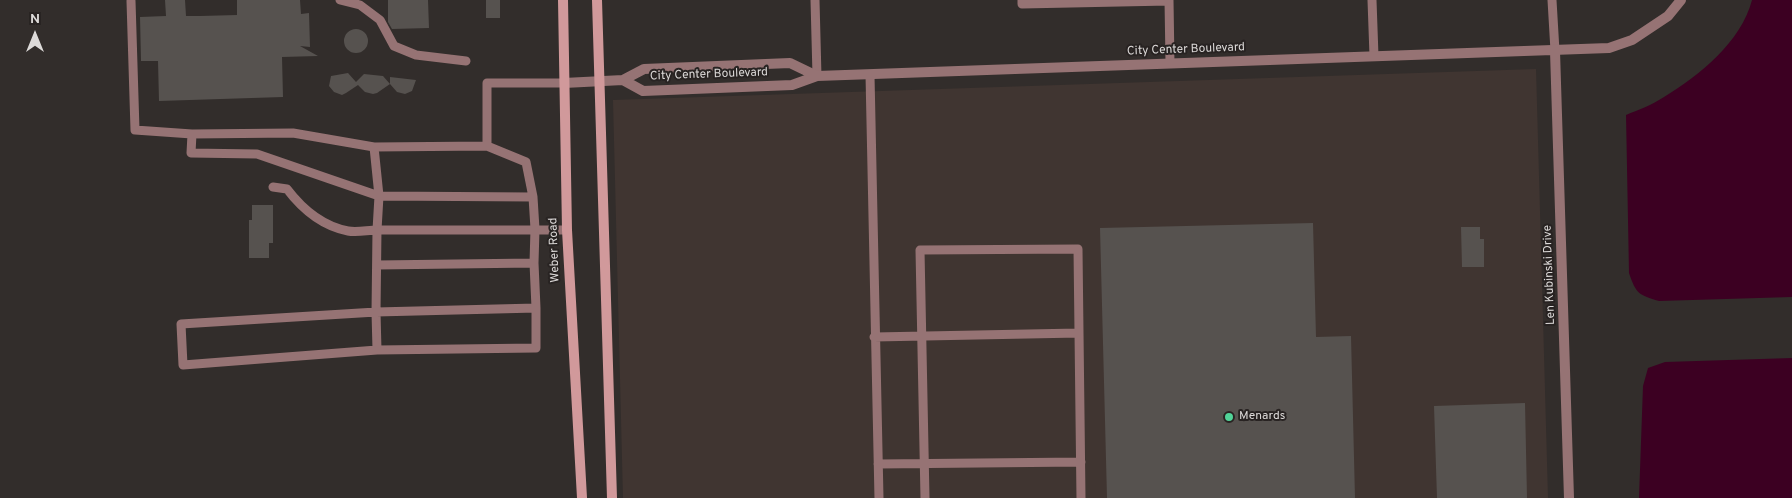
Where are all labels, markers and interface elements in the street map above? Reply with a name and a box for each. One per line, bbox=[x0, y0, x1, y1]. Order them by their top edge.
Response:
north arrow bbox=[10, 10, 60, 60]
text: N bbox=[30, 11, 40, 28]
street label: City Center Boulevard bbox=[1127, 41, 1245, 59]
street label: City Center Boulevard bbox=[650, 66, 768, 84]
street label: Weber Road bbox=[547, 217, 563, 283]
street label: Len Kubinski Drive bbox=[1541, 225, 1559, 325]
place label: Menards bbox=[1239, 410, 1285, 424]
marker: Menards bbox=[1223, 411, 1235, 423]

